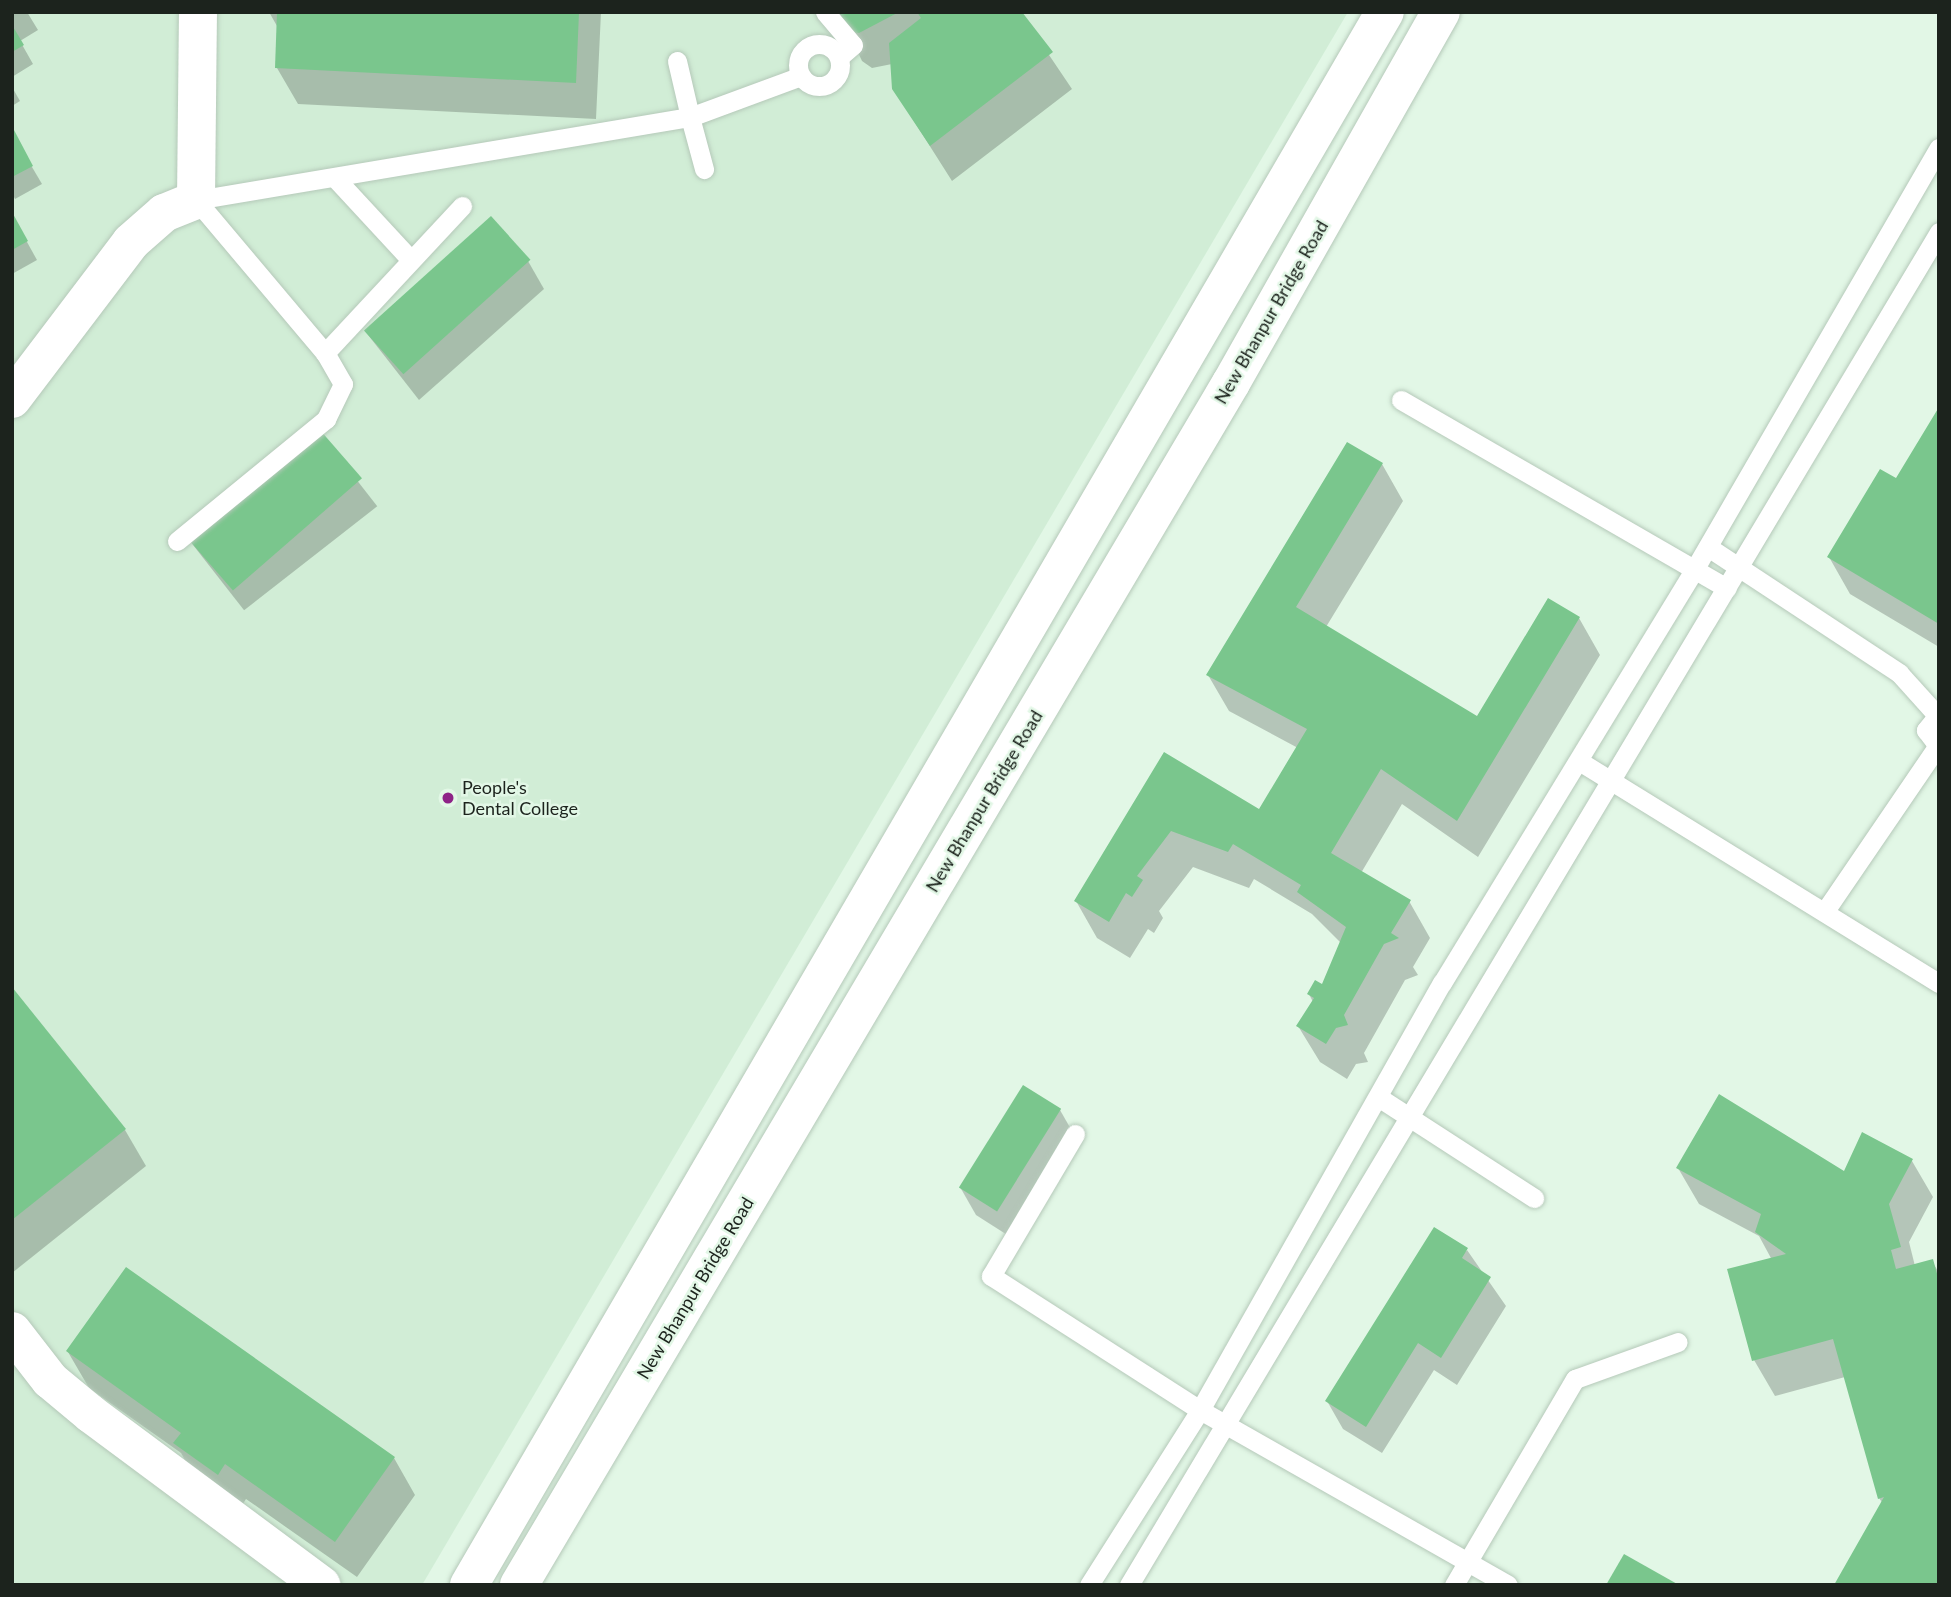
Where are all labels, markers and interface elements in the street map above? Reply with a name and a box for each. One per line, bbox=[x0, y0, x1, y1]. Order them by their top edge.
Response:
street label: New Bhanpur Bridge Road bbox=[1209, 216, 1333, 408]
street label: New Bhanpur Bridge Road bbox=[921, 706, 1047, 896]
place label: People's Dental College bbox=[462, 777, 578, 820]
marker: People's Dental College bbox=[440, 790, 456, 806]
street label: New Bhanpur Bridge Road bbox=[632, 1193, 758, 1383]

